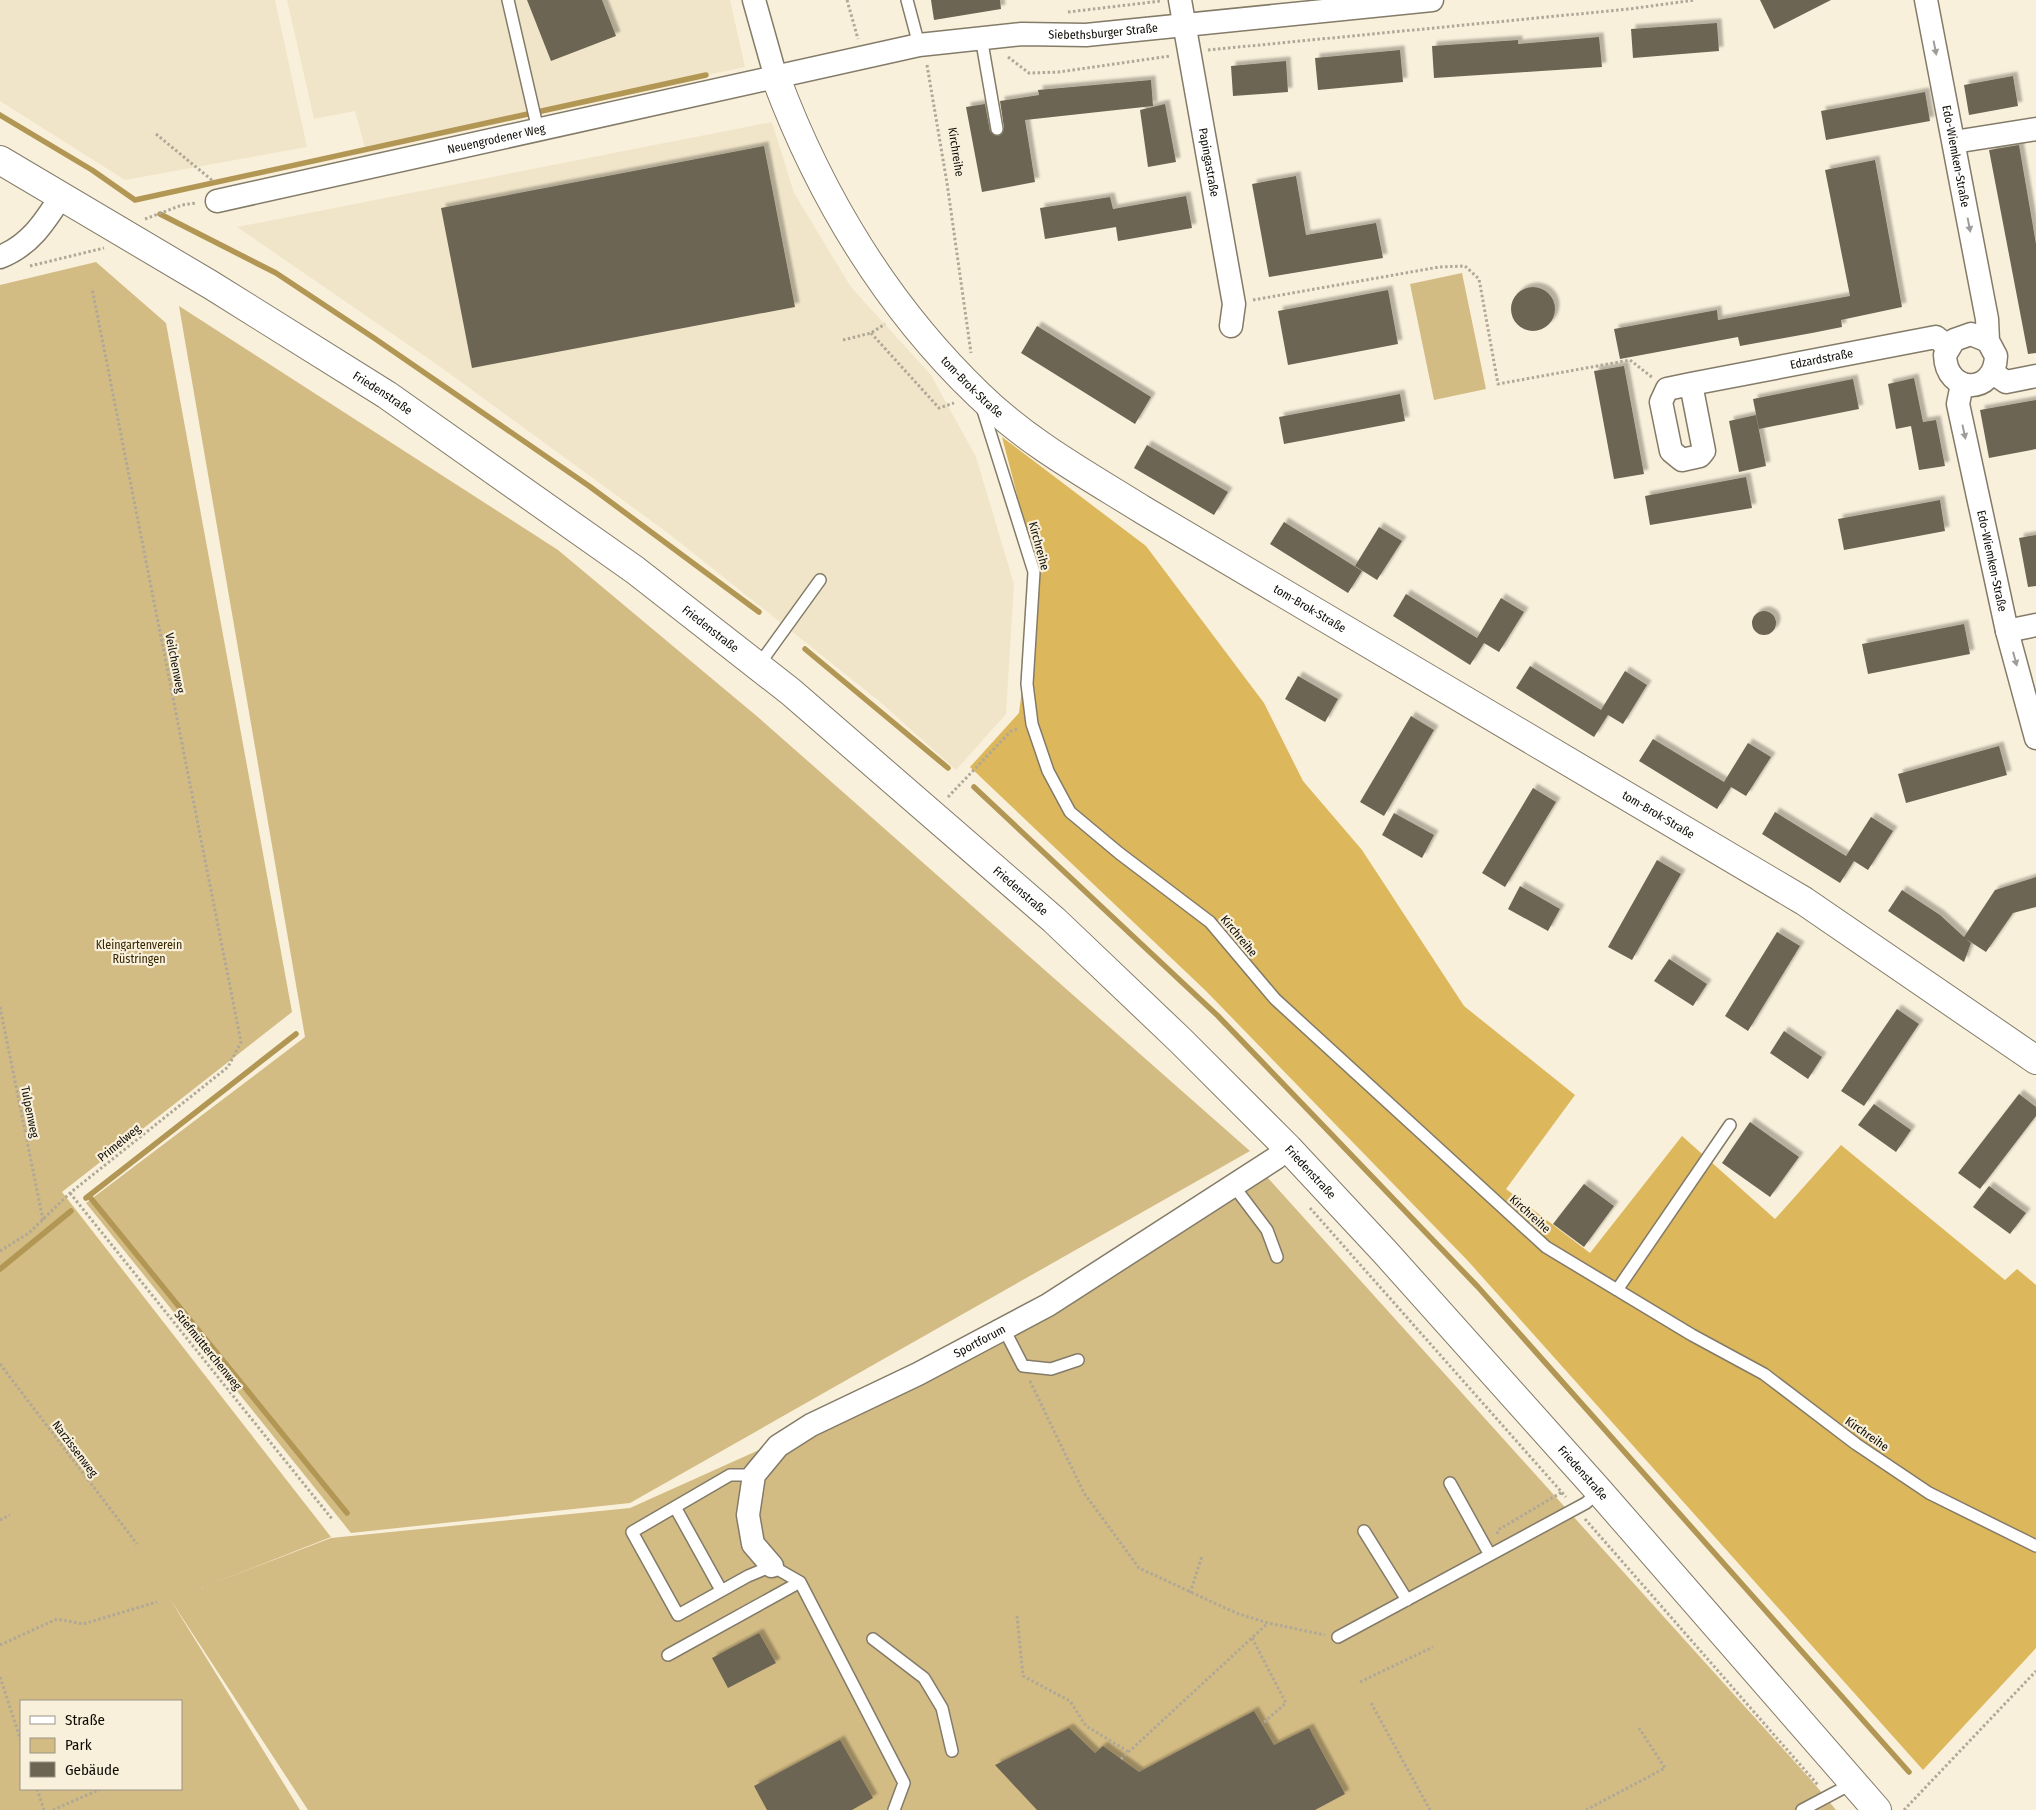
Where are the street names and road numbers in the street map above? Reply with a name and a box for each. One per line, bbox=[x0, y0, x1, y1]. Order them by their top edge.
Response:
street label: Siebethsburger Straße bbox=[1048, 21, 1159, 42]
street label: Edo-Wiemken-Straße bbox=[1939, 104, 1972, 208]
street label: Neuengrodener Weg bbox=[446, 121, 547, 157]
street label: Kirchreihe bbox=[945, 126, 967, 178]
street label: Papingastraße bbox=[1196, 127, 1222, 198]
street label: Edzardstraße bbox=[1789, 346, 1854, 372]
street label: tom-Brok-Straße bbox=[938, 353, 1006, 421]
street label: Friedenstraße bbox=[350, 369, 415, 418]
street label: Edo-Wiemken-Straße bbox=[1974, 509, 2010, 613]
street label: Kirchreihe bbox=[1026, 520, 1052, 572]
street label: tom-Brok-Straße bbox=[1271, 582, 1348, 635]
street label: Friedenstraße bbox=[679, 603, 741, 655]
street label: Veilchenweg bbox=[162, 632, 188, 695]
street label: tom-Brok-Straße bbox=[1620, 788, 1697, 842]
street label: Friedenstraße bbox=[990, 863, 1051, 918]
street label: Kirchreihe bbox=[1218, 912, 1260, 960]
street label: Tulpenweg bbox=[18, 1085, 42, 1139]
street label: Primelweg bbox=[95, 1121, 143, 1164]
street label: Friedenstraße bbox=[1282, 1142, 1339, 1202]
street label: Kirchreihe bbox=[1507, 1192, 1553, 1236]
street label: Stiefmütterchenweg bbox=[172, 1307, 245, 1393]
street label: Sportforum bbox=[951, 1322, 1008, 1361]
street label: Kirchreihe bbox=[1843, 1414, 1891, 1454]
street label: Narzissenweg bbox=[49, 1418, 101, 1480]
street label: Friedenstraße bbox=[1555, 1443, 1611, 1503]

